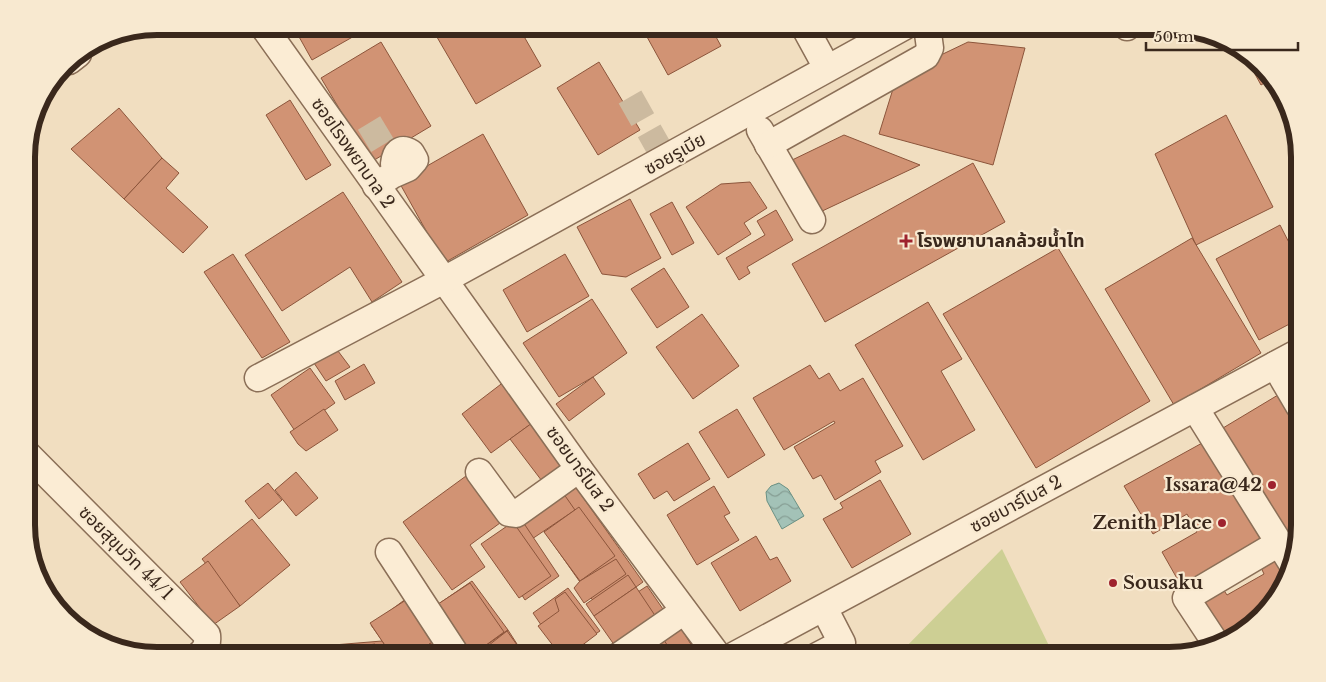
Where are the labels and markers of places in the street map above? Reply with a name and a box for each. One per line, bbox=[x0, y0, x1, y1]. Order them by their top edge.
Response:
place label: โรงพยาบาลกล้วยน้ำไท bbox=[917, 228, 1085, 252]
marker: โรงพยาบาลกล้วยน้ำไท bbox=[899, 234, 913, 248]
place label: Issara@42 bbox=[1165, 474, 1262, 496]
marker: Issara@42 bbox=[1266, 479, 1278, 491]
place label: Zenith Place bbox=[1093, 512, 1212, 534]
marker: Zenith Place bbox=[1216, 517, 1228, 529]
place label: Sousaku bbox=[1123, 572, 1203, 594]
marker: Sousaku bbox=[1107, 577, 1119, 589]

